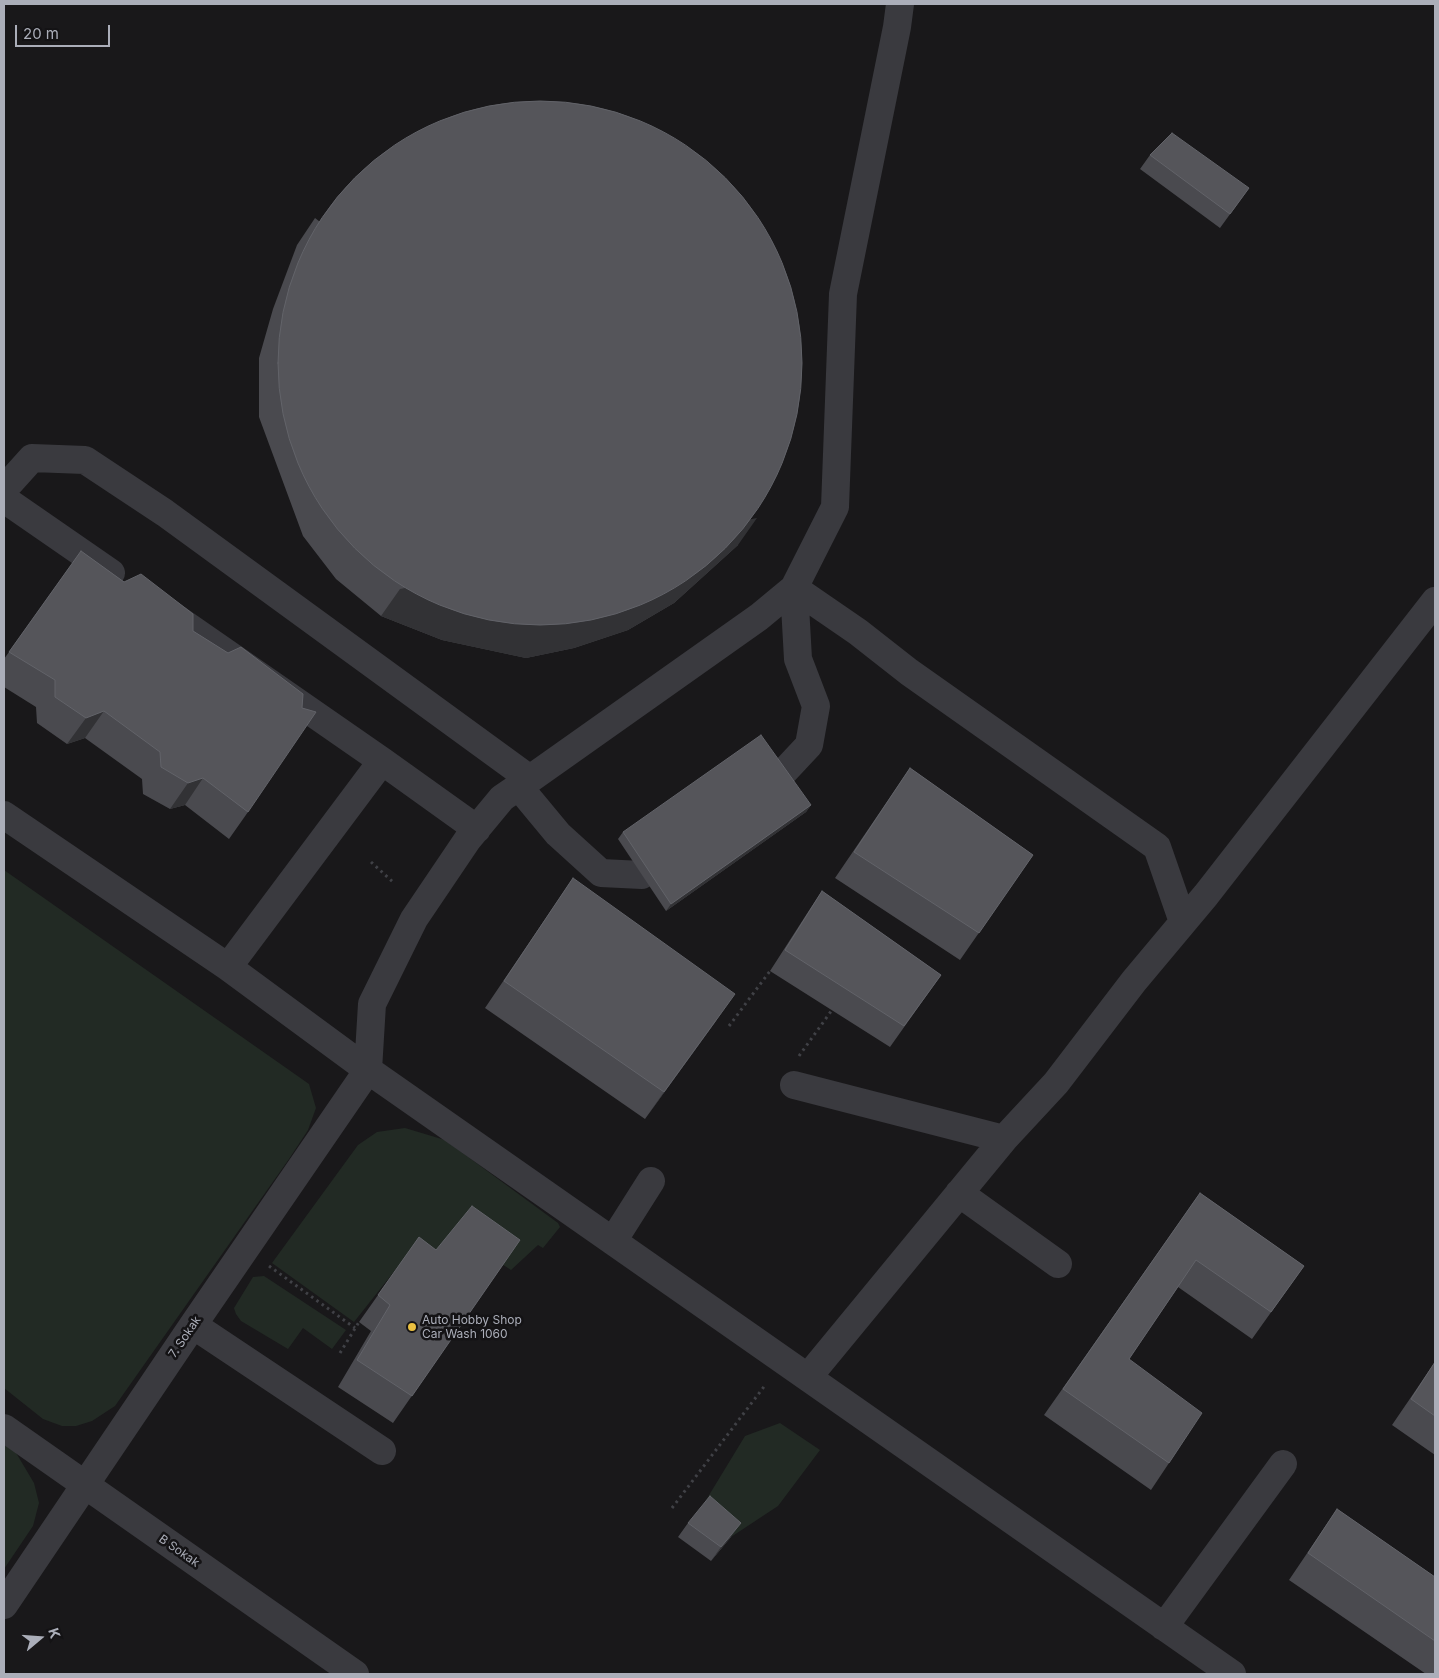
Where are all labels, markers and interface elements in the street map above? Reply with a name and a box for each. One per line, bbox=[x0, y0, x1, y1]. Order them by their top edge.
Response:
scale bar bbox=[18, 15, 112, 47]
text: 20 m bbox=[23, 24, 59, 43]
place label: Auto Hobby Shop Car Wash 1060 bbox=[422, 1313, 522, 1341]
street label: 7. Sokak bbox=[166, 1314, 204, 1360]
marker: Auto Hobby Shop Car Wash 1060 bbox=[406, 1321, 418, 1333]
street label: B Sokak bbox=[156, 1532, 202, 1570]
north arrow bbox=[15, 1613, 65, 1663]
text: K bbox=[45, 1626, 64, 1641]

